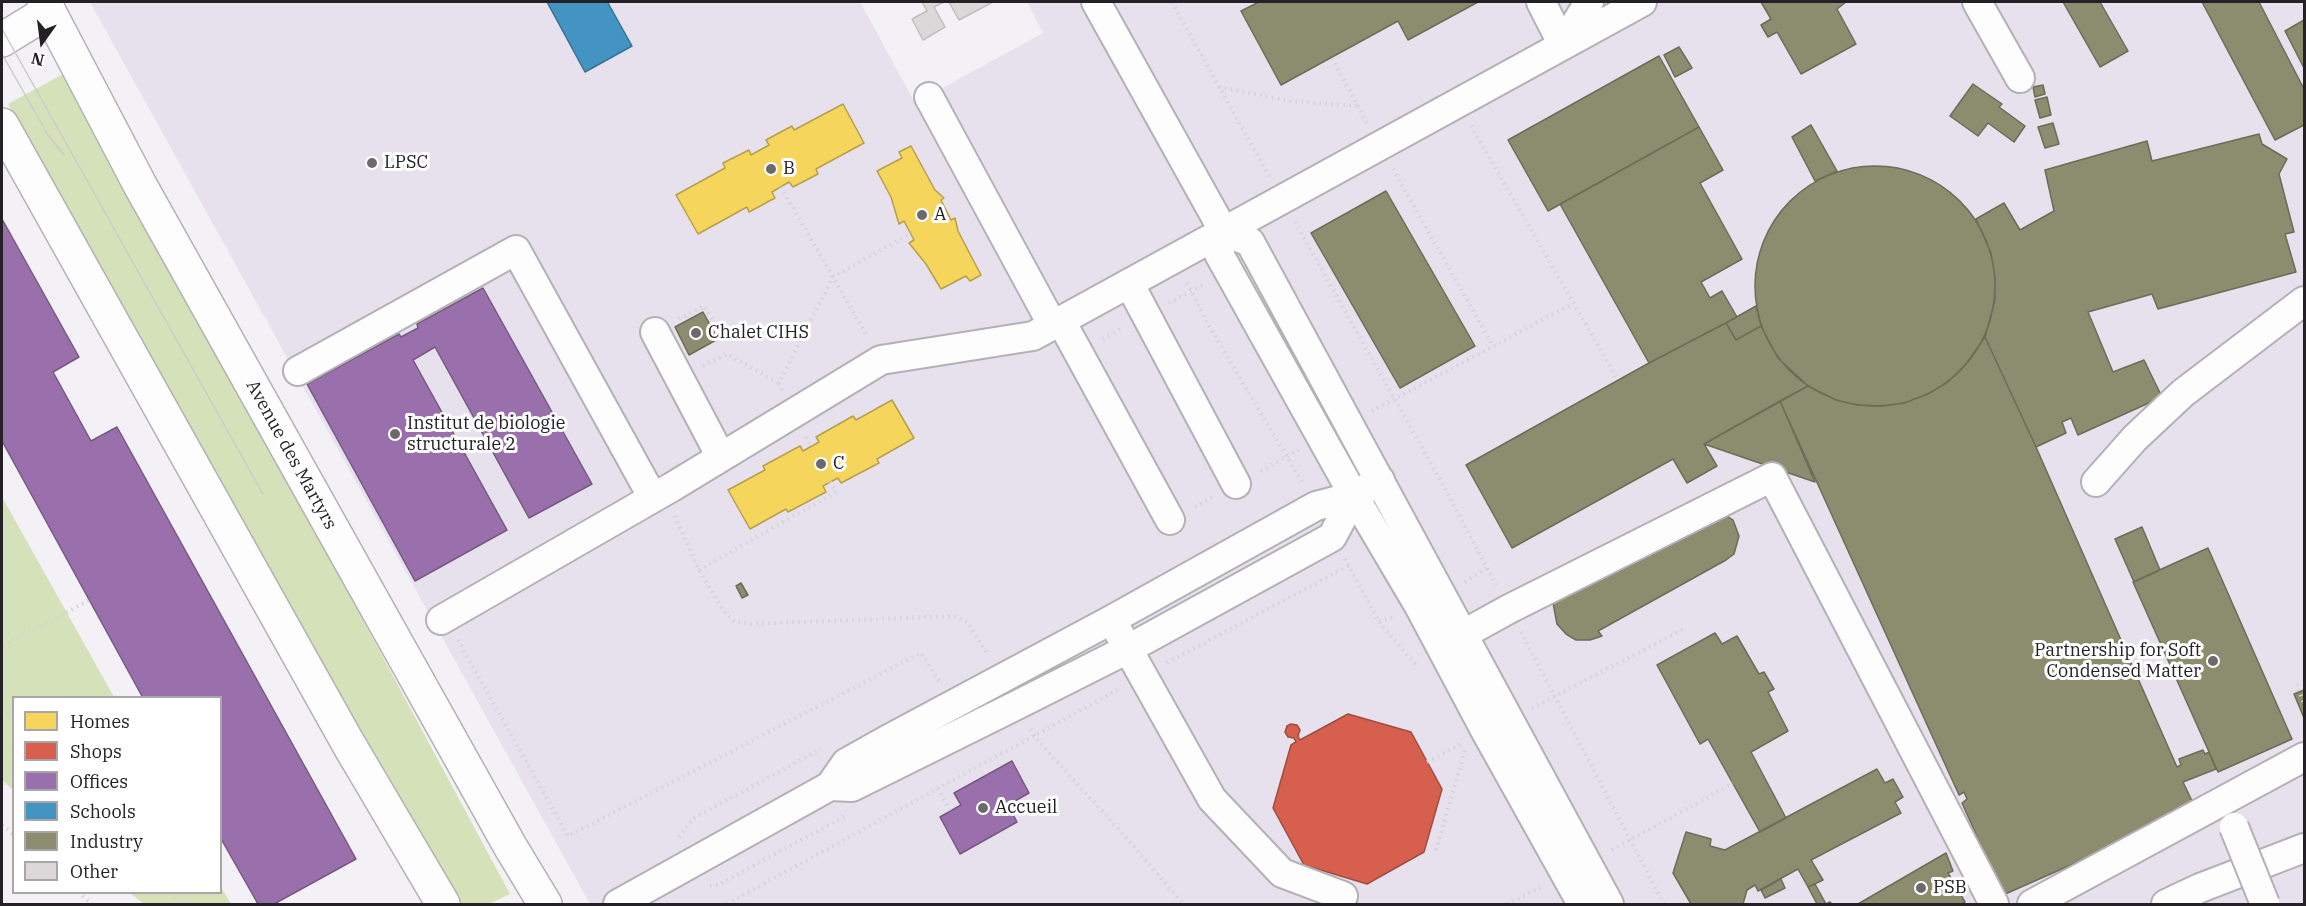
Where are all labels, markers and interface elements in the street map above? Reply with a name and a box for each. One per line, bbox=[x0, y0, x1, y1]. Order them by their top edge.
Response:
north arrow bbox=[12, 12, 72, 72]
text: N bbox=[29, 48, 46, 71]
place label: LPSC bbox=[384, 152, 428, 174]
marker: LPSC bbox=[365, 156, 379, 170]
place label: B bbox=[783, 158, 795, 180]
marker: B bbox=[764, 162, 778, 176]
place label: A bbox=[934, 204, 946, 226]
marker: A bbox=[915, 208, 929, 222]
place label: Chalet CIHS bbox=[708, 322, 809, 344]
marker: Chalet CIHS bbox=[689, 326, 703, 340]
street label: Avenue des Martyrs bbox=[241, 377, 341, 533]
place label: Institut de biologie structurale 2 bbox=[407, 413, 565, 456]
marker: Institut de biologie structurale 2 bbox=[388, 427, 402, 441]
place label: C bbox=[833, 453, 845, 475]
marker: C bbox=[814, 457, 828, 471]
place label: Partnership for Soft Condensed Matter bbox=[2034, 640, 2201, 682]
marker: Partnership for Soft Condensed Matter bbox=[2206, 654, 2220, 668]
legend bbox=[12, 696, 222, 894]
text: Homes bbox=[70, 710, 130, 733]
text: Shops bbox=[70, 740, 122, 763]
text: Offices bbox=[70, 770, 128, 793]
place label: Accueil bbox=[995, 797, 1058, 819]
text: Schools bbox=[70, 800, 136, 823]
marker: Accueil bbox=[976, 801, 990, 815]
text: Industry bbox=[70, 830, 143, 853]
text: Other bbox=[70, 860, 118, 883]
place label: PSB bbox=[1933, 877, 1967, 899]
marker: PSB bbox=[1914, 881, 1928, 895]

